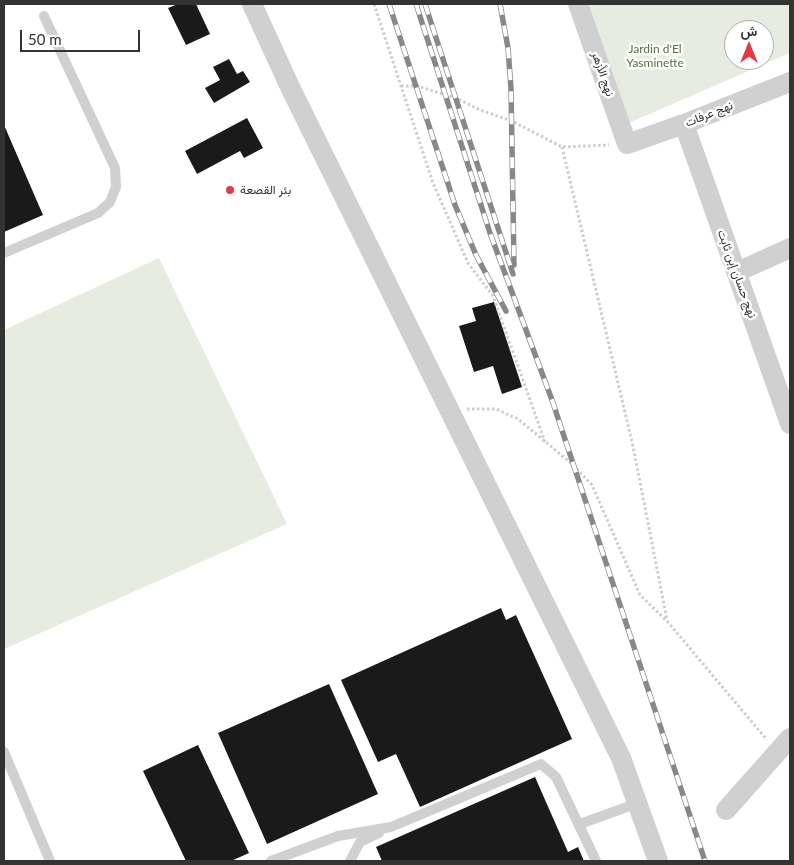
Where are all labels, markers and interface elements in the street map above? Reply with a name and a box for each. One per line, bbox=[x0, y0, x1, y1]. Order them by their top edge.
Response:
scale bar bbox=[22, 20, 142, 52]
north arrow bbox=[724, 20, 774, 70]
text: ش bbox=[741, 22, 757, 39]
text: 50 m bbox=[28, 30, 62, 48]
park label: Jardin d'El Yasminette bbox=[626, 42, 684, 70]
street label: نهج الأزهر bbox=[589, 50, 617, 98]
street label: نهج عرفات bbox=[683, 98, 735, 130]
place label: بئر القصعة bbox=[240, 183, 291, 197]
marker: بئر القصعة bbox=[224, 184, 236, 196]
street label: نهج حسان إبن ثابت bbox=[714, 228, 760, 320]

